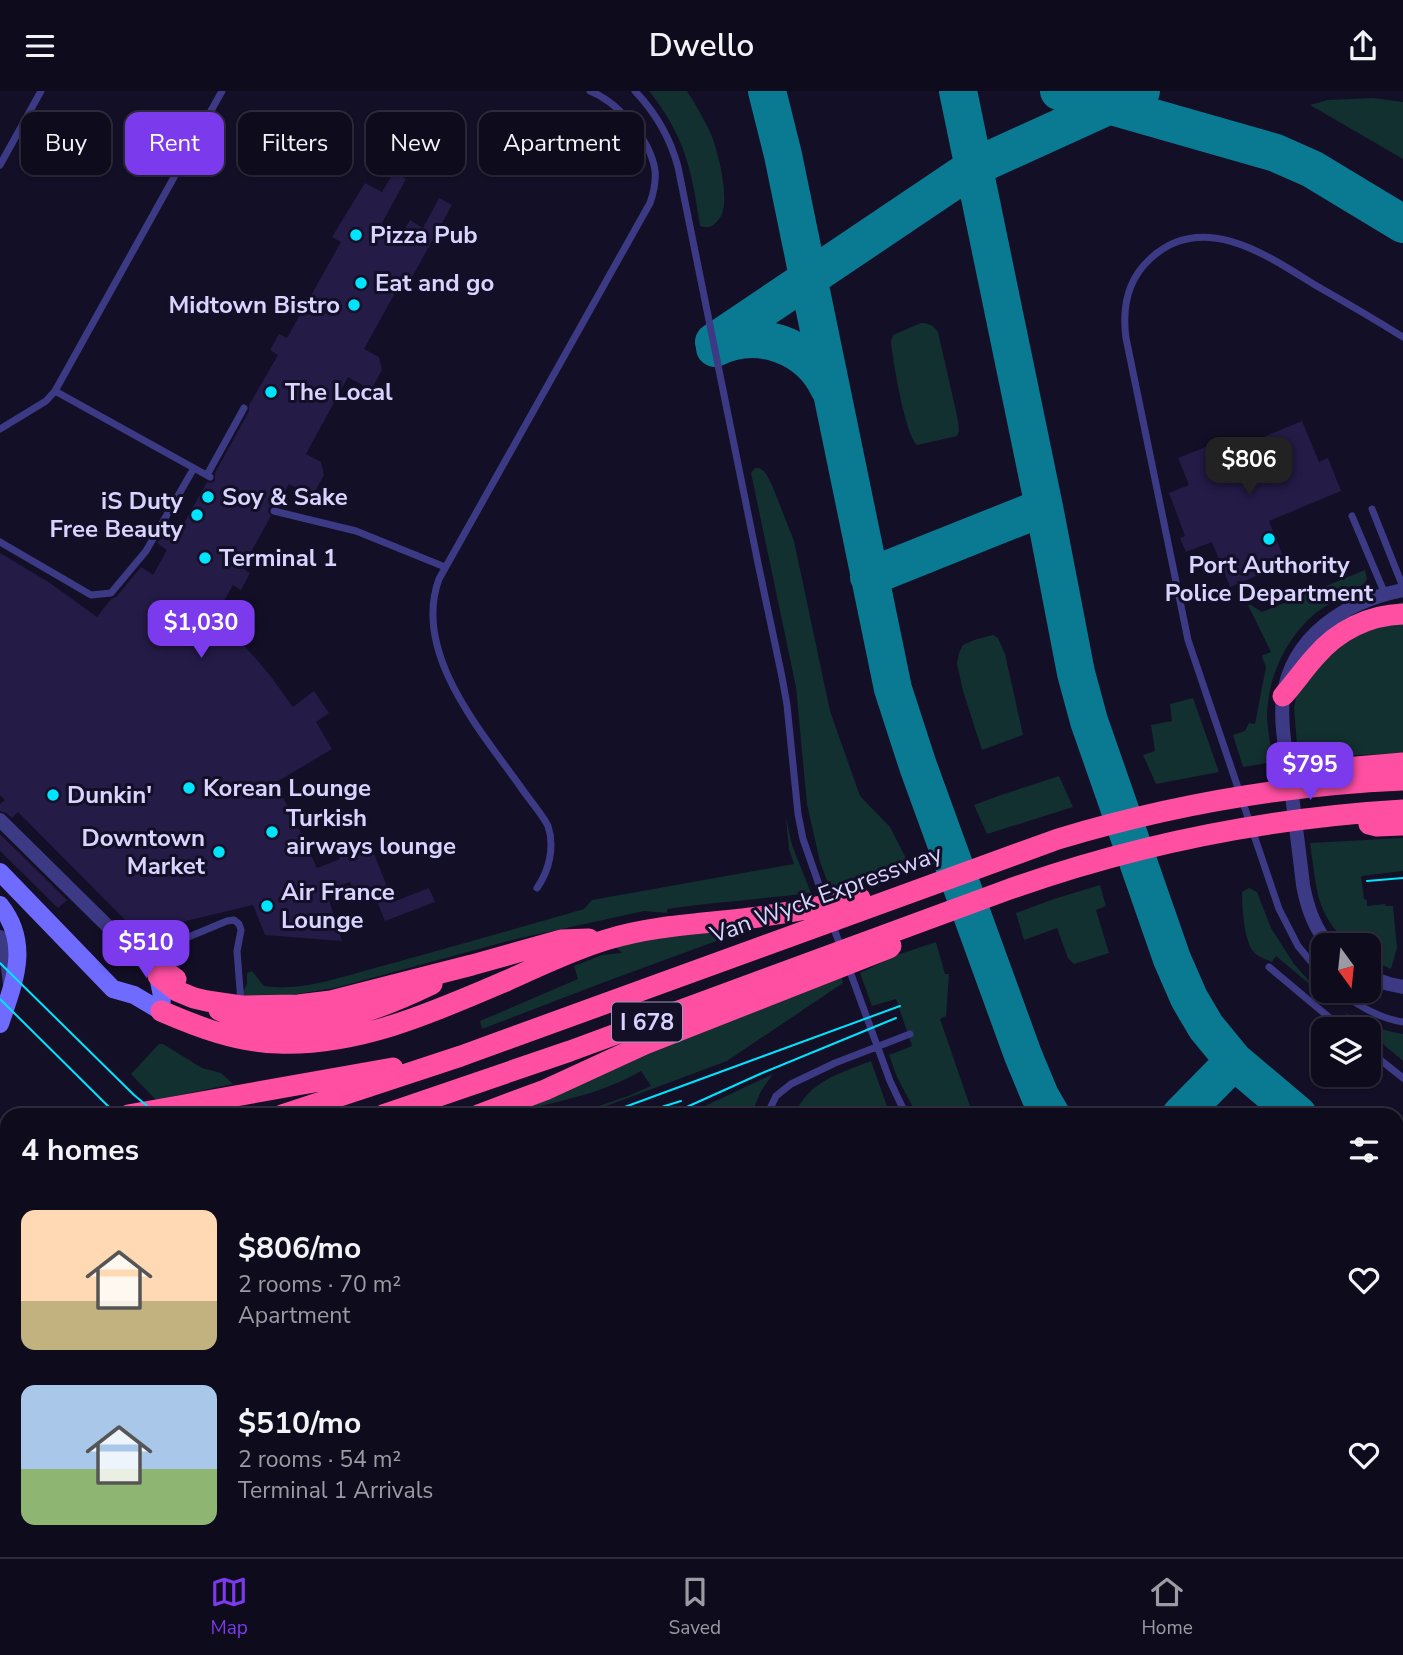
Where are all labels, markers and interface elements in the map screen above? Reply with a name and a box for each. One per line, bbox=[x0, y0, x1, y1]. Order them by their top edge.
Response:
text: Dwello bbox=[649, 24, 754, 67]
icon: menu bbox=[21, 27, 59, 65]
icon: share bbox=[1344, 27, 1382, 65]
chip: Buy bbox=[21, 112, 111, 175]
chip: Rent bbox=[125, 112, 224, 175]
chip: Filters bbox=[238, 112, 352, 175]
chip: New bbox=[366, 112, 465, 175]
chip: Apartment bbox=[479, 112, 644, 175]
place label: Pizza Pub bbox=[370, 219, 478, 251]
marker: Pizza Pub bbox=[348, 227, 364, 243]
place label: Eat and go bbox=[375, 267, 494, 299]
marker: Eat and go bbox=[353, 275, 369, 291]
place label: Midtown Bistro bbox=[168, 289, 340, 321]
marker: Midtown Bistro bbox=[346, 297, 362, 313]
place label: The Local bbox=[285, 376, 393, 408]
marker: The Local bbox=[263, 384, 279, 400]
pin: $806 bbox=[1208, 437, 1290, 497]
text: $806 bbox=[1221, 444, 1277, 475]
place label: Soy & Sake bbox=[222, 481, 348, 513]
place label: iS Duty Free Beauty bbox=[49, 485, 183, 545]
marker: Soy & Sake bbox=[200, 489, 216, 505]
marker: iS Duty Free Beauty bbox=[189, 507, 205, 523]
marker: Port Authority Police Department bbox=[1261, 531, 1277, 547]
place label: Terminal 1 bbox=[219, 542, 337, 574]
place label: Port Authority Police Department bbox=[1165, 549, 1374, 609]
marker: Terminal 1 bbox=[197, 550, 213, 566]
pin: $1,030 bbox=[144, 601, 258, 660]
text: $1,030 bbox=[164, 607, 238, 638]
pin: $795 bbox=[1269, 743, 1351, 802]
text: $795 bbox=[1282, 749, 1338, 780]
place label: Korean Lounge bbox=[203, 772, 371, 804]
place label: Dunkin' bbox=[67, 779, 152, 811]
marker: Korean Lounge bbox=[181, 780, 197, 796]
marker: Dunkin' bbox=[45, 787, 61, 803]
place label: Turkish airways lounge bbox=[286, 802, 456, 862]
place label: Downtown Market bbox=[81, 822, 206, 882]
marker: Turkish airways lounge bbox=[264, 824, 280, 840]
street label: Van Wyck Expressway bbox=[705, 837, 947, 951]
marker: Downtown Market bbox=[211, 844, 227, 860]
place label: Air France Lounge bbox=[281, 876, 395, 936]
marker: Air France Lounge bbox=[259, 898, 275, 914]
pin: $510 bbox=[105, 921, 187, 980]
text: $510 bbox=[118, 927, 174, 958]
north arrow bbox=[1311, 933, 1381, 1003]
map controls bbox=[1311, 933, 1381, 1087]
road number: I 678 bbox=[612, 1003, 682, 1041]
button: layers bbox=[1311, 1017, 1381, 1087]
text: 4 homes bbox=[21, 1130, 139, 1171]
icon: filters bbox=[1345, 1131, 1383, 1169]
text: $806/mo bbox=[238, 1228, 361, 1269]
icon: home bbox=[77, 1238, 161, 1322]
icon: heart bbox=[1345, 1261, 1383, 1299]
text: 2 rooms · 70 m² bbox=[238, 1269, 401, 1300]
text: Apartment bbox=[238, 1300, 350, 1331]
text: $510/mo bbox=[238, 1403, 361, 1444]
icon: home bbox=[77, 1413, 161, 1497]
icon: heart bbox=[1345, 1436, 1383, 1474]
text: 2 rooms · 54 m² bbox=[238, 1444, 401, 1475]
text: Terminal 1 Arrivals bbox=[238, 1475, 433, 1506]
tab: Map bbox=[210, 1573, 248, 1641]
tab: Saved bbox=[669, 1573, 721, 1641]
tab: Home bbox=[1141, 1573, 1193, 1641]

